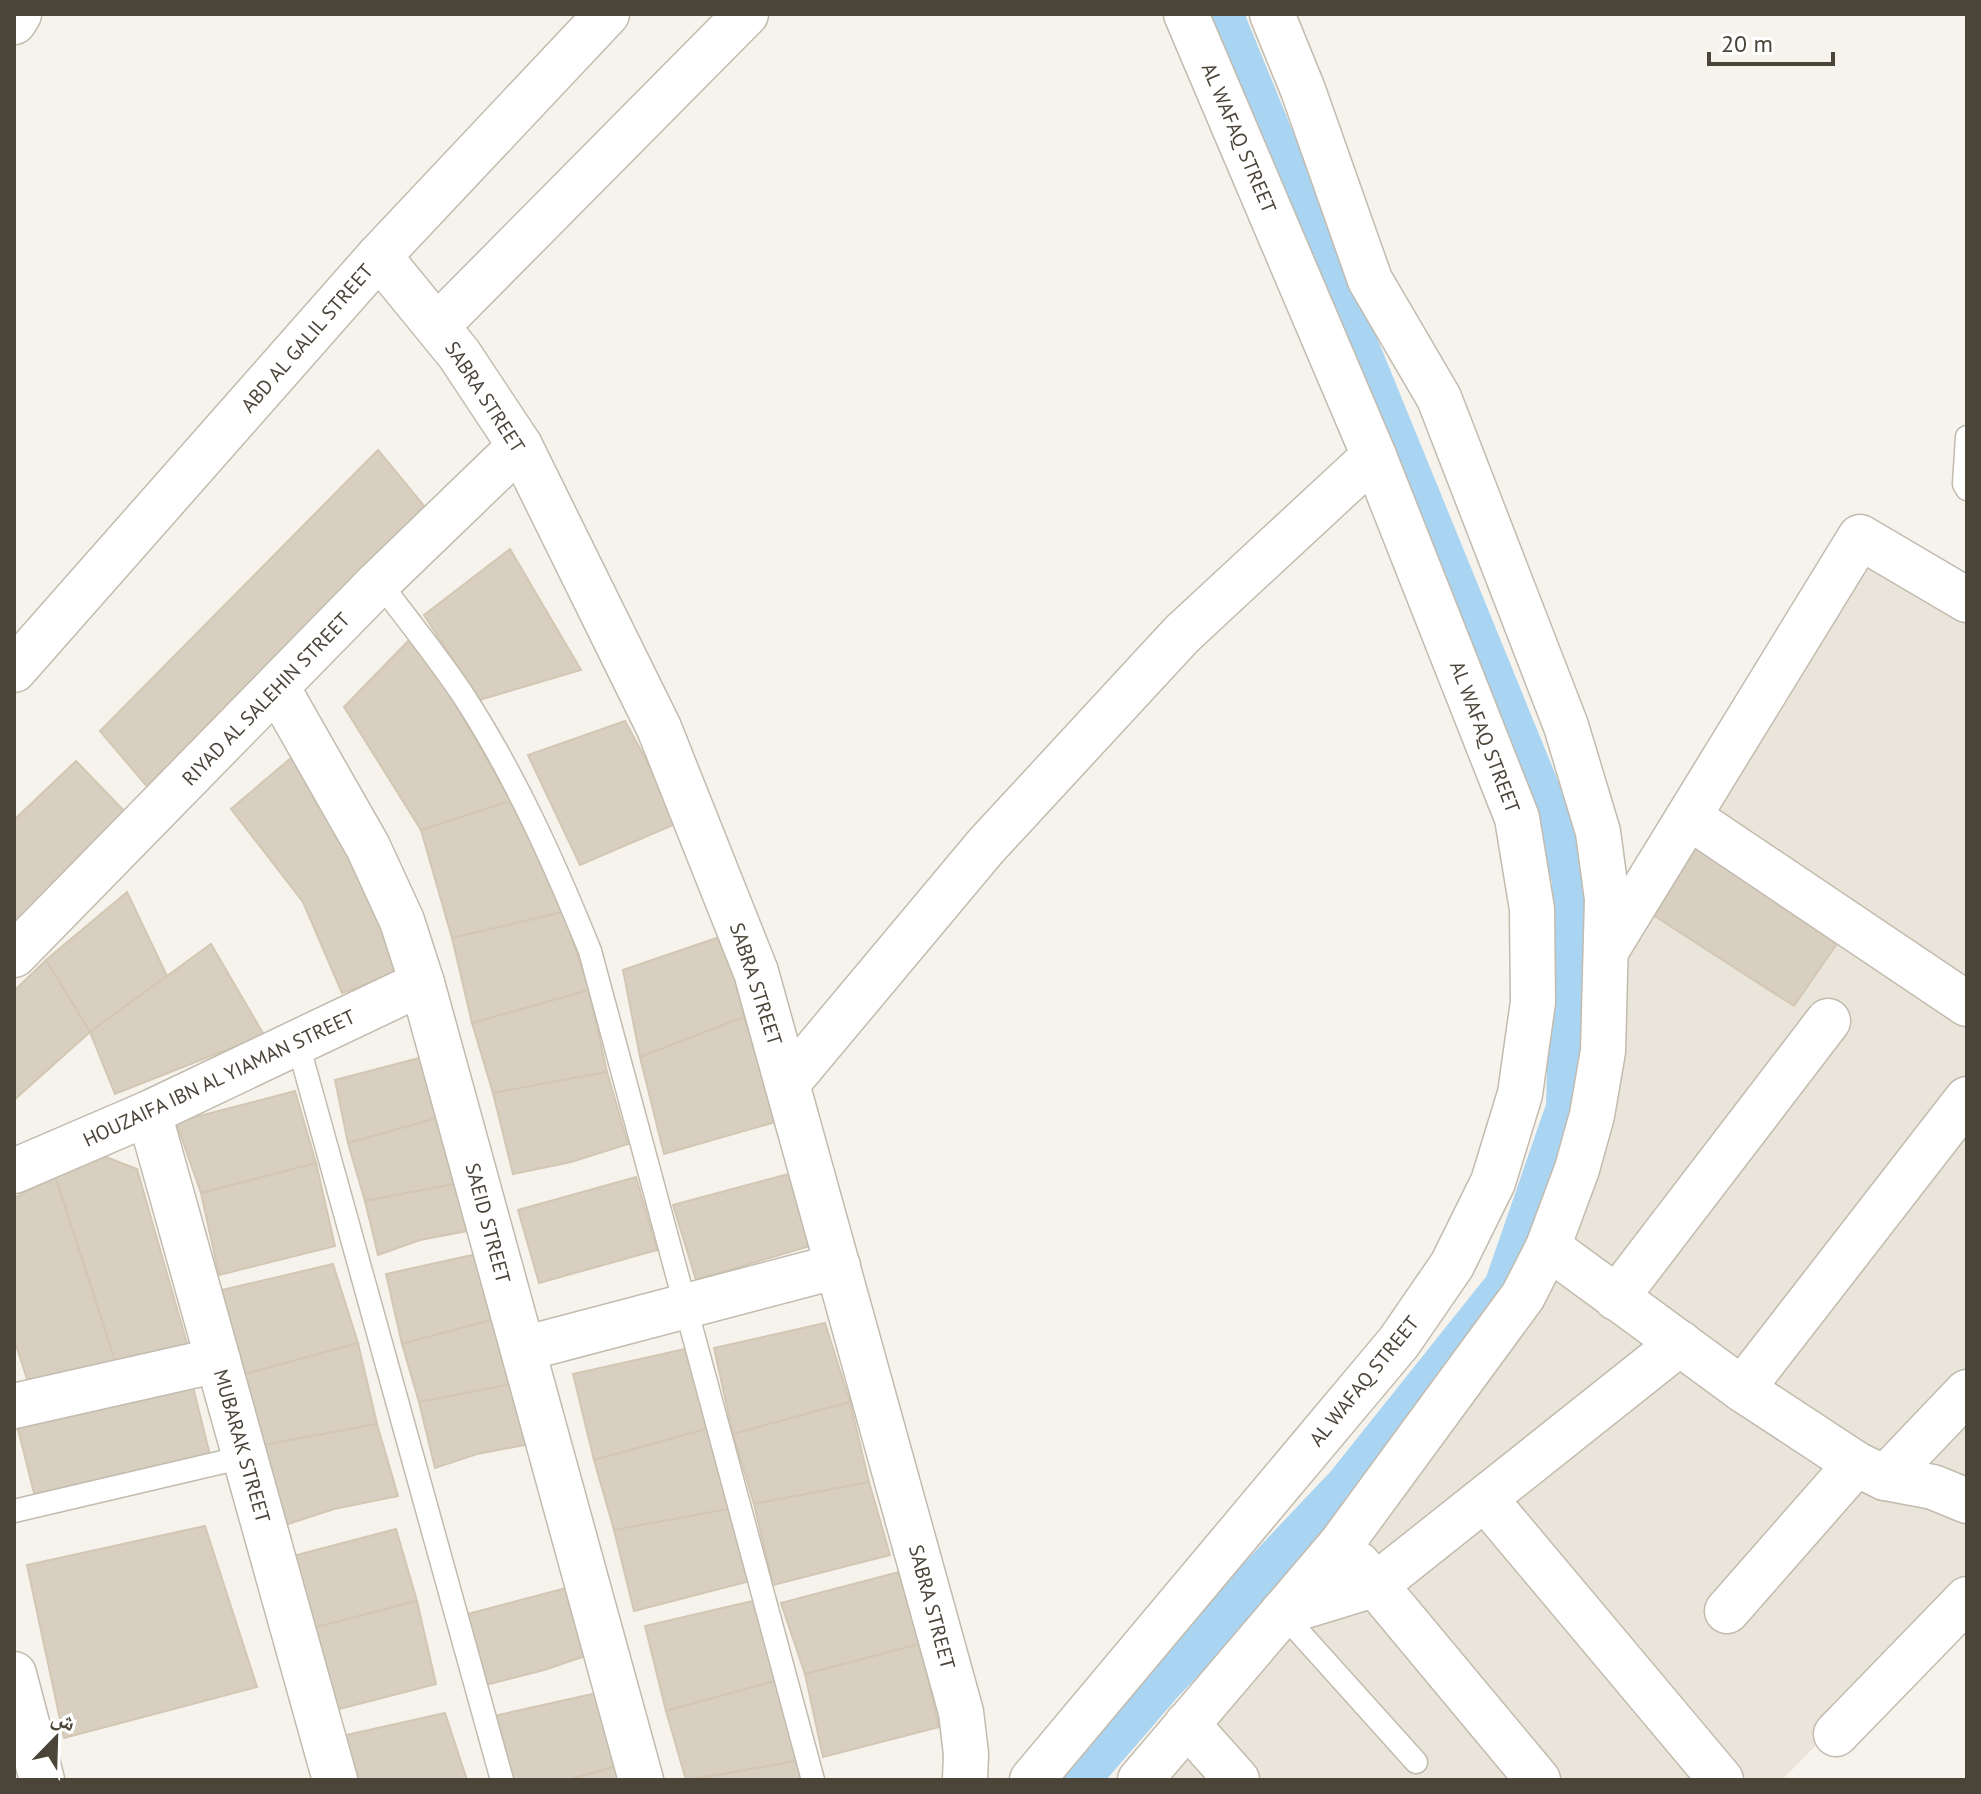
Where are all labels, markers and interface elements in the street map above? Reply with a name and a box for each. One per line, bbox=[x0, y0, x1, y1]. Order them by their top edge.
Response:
scale bar bbox=[1709, 16, 1833, 66]
text: 20 m bbox=[1721, 28, 1773, 59]
street label: AL WAFAQ STREET bbox=[1196, 59, 1282, 217]
street label: ABD AL GALIL STREET bbox=[235, 258, 379, 418]
street label: SABRA STREET bbox=[439, 336, 531, 458]
street label: RIYAD AL SALEHIN STREET bbox=[176, 607, 356, 791]
street label: AL WAFAQ STREET bbox=[1444, 657, 1526, 817]
street label: SABRA STREET bbox=[724, 919, 788, 1049]
street label: HOUZAIFA IBN AL YIAMAN STREET bbox=[79, 1003, 359, 1153]
street label: SAEID STREET bbox=[459, 1160, 517, 1286]
street label: AL WAFAQ STREET bbox=[1303, 1310, 1425, 1452]
street label: MUBARAK STREET bbox=[208, 1366, 276, 1526]
street label: SABRA STREET bbox=[903, 1542, 961, 1672]
north arrow bbox=[16, 1698, 96, 1778]
text: ش bbox=[48, 1702, 80, 1737]

